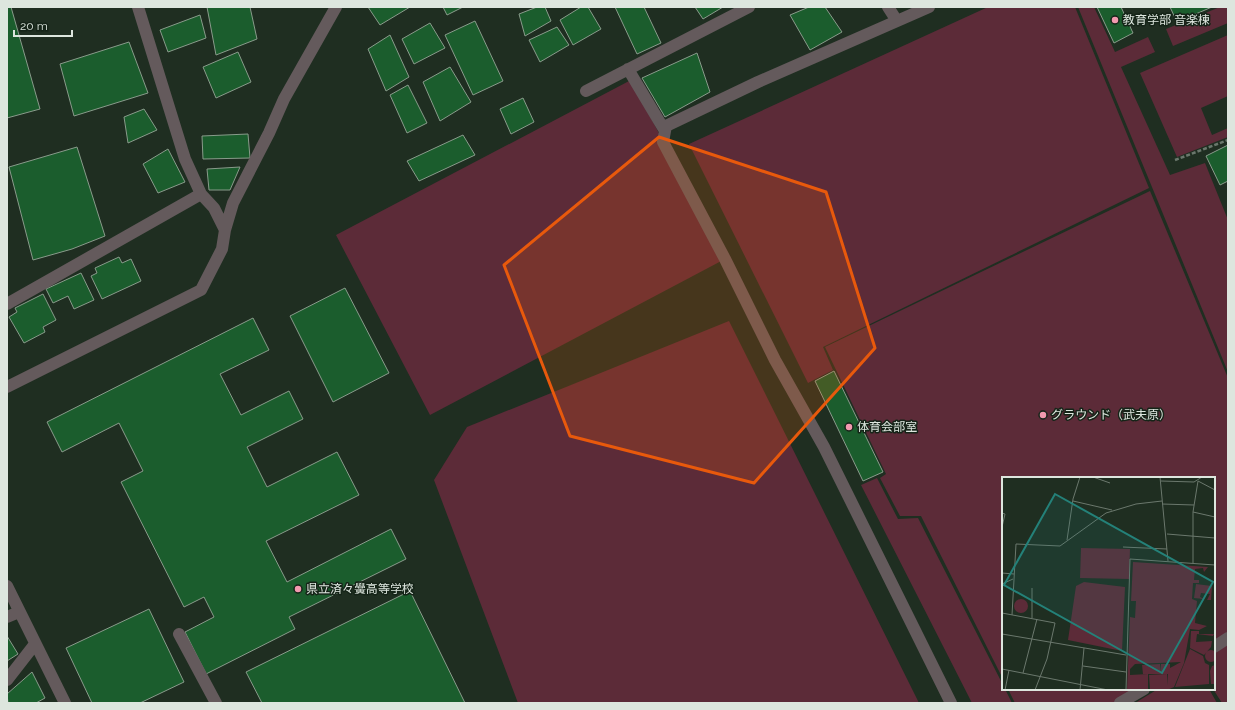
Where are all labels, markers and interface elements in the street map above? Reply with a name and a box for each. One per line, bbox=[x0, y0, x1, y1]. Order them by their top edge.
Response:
scale bar bbox=[14, 12, 72, 38]
place label: 教育学部 音楽棟 bbox=[1123, 13, 1210, 27]
marker: 教育学部 音楽棟 bbox=[1110, 15, 1120, 25]
text: 20 m bbox=[20, 19, 48, 33]
place label: グラウンド（武夫原） bbox=[1051, 408, 1171, 422]
marker: グラウンド（武夫原） bbox=[1038, 410, 1048, 420]
place label: 体育会部室 bbox=[857, 420, 917, 434]
marker: 体育会部室 bbox=[844, 422, 854, 432]
inset map bbox=[1002, 477, 1215, 690]
place label: 県立済々黌高等学校 bbox=[306, 582, 414, 596]
marker: 県立済々黌高等学校 bbox=[293, 584, 303, 594]

